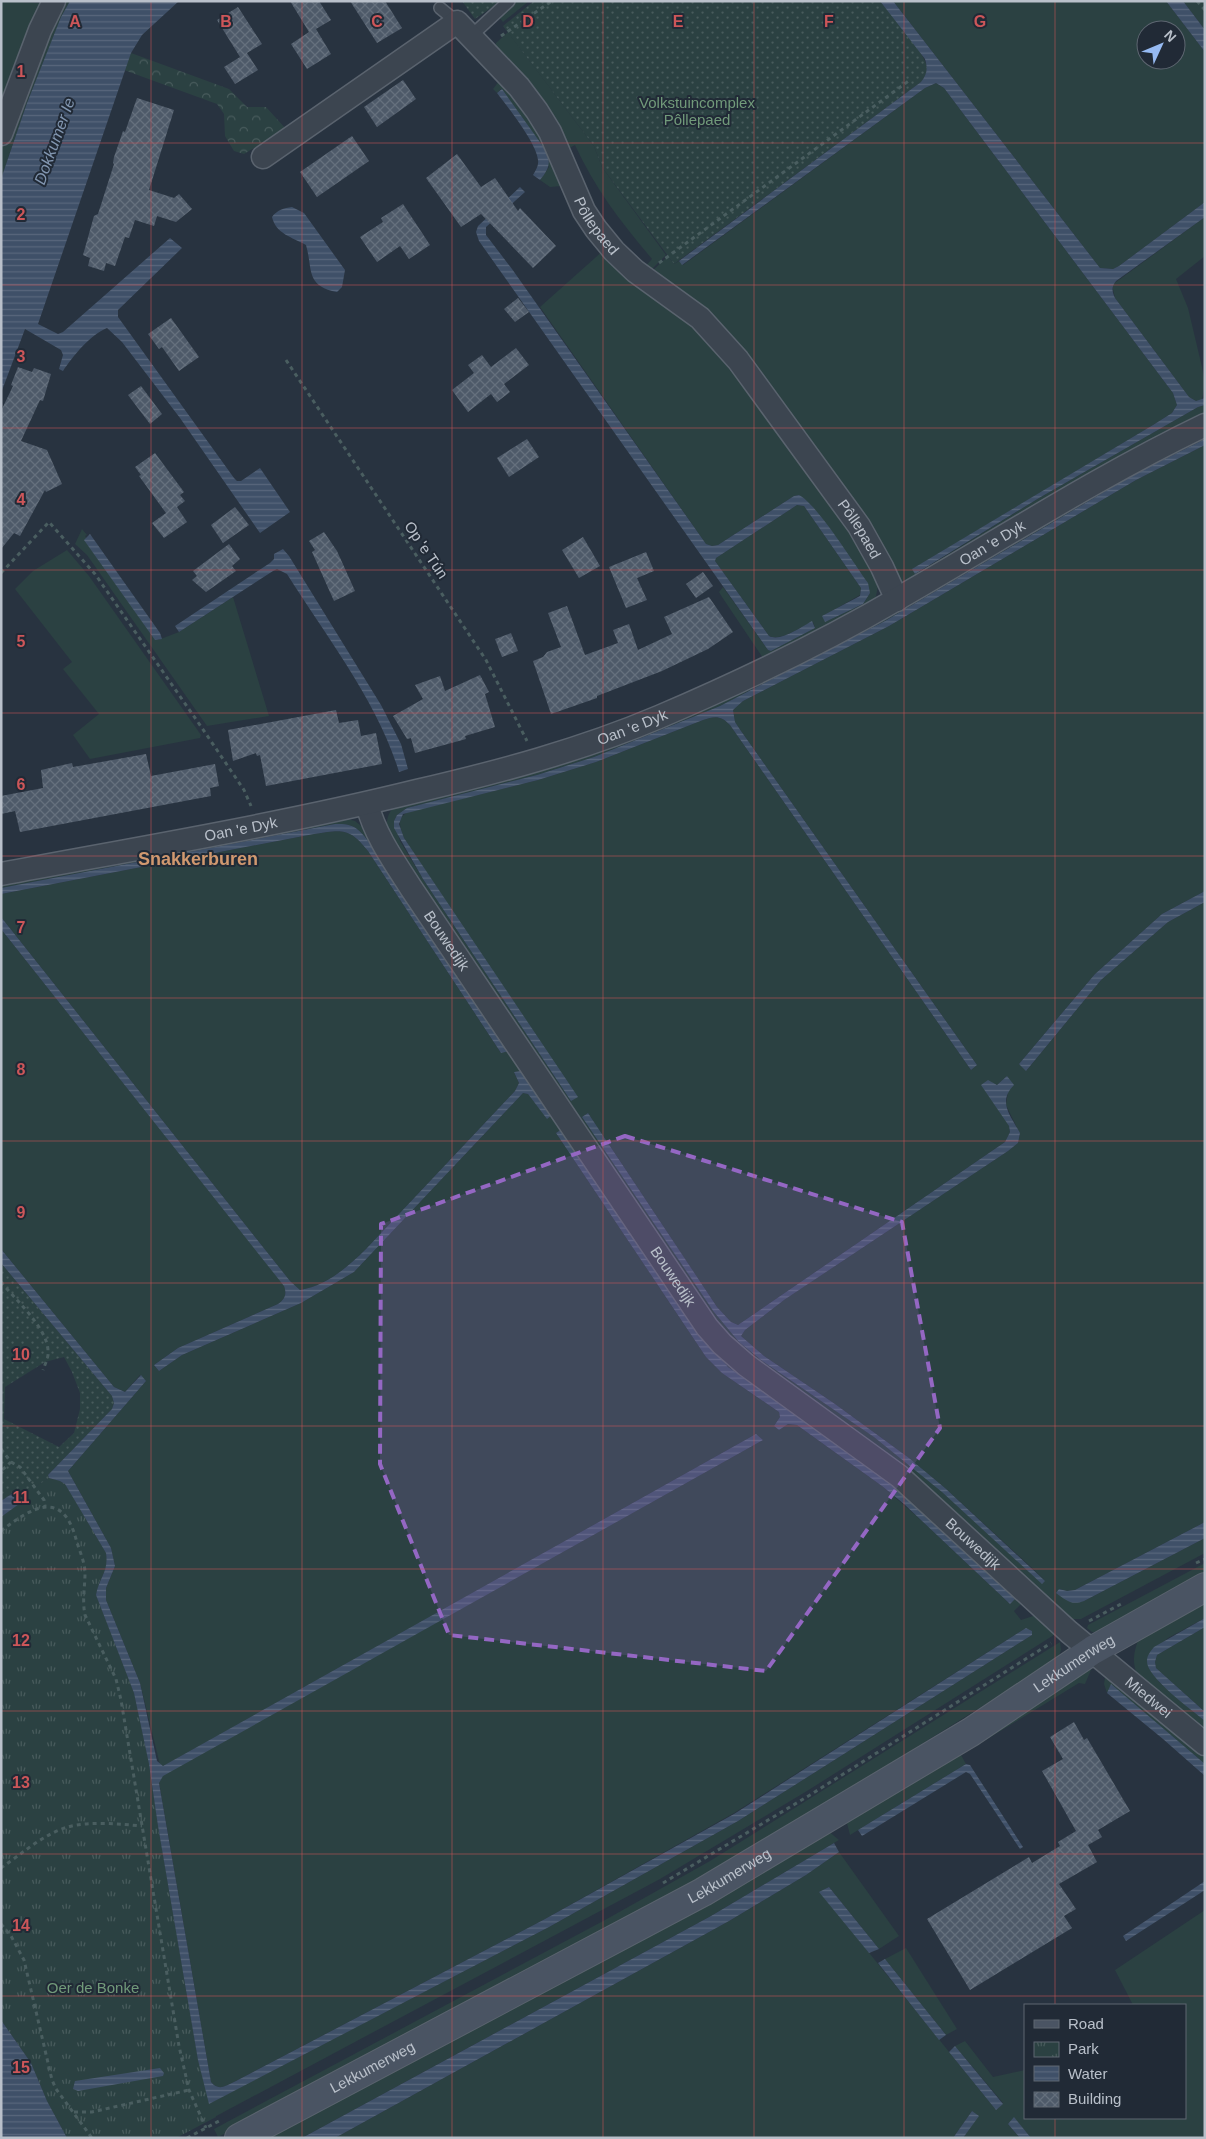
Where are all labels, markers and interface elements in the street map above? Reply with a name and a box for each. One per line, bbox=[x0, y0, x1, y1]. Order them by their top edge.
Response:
text: A bbox=[69, 13, 81, 30]
text: B bbox=[220, 13, 232, 30]
text: C bbox=[371, 13, 383, 30]
text: D bbox=[522, 13, 534, 30]
text: E bbox=[673, 13, 684, 30]
text: F bbox=[824, 13, 834, 30]
text: G bbox=[974, 13, 986, 30]
north arrow bbox=[1136, 20, 1186, 70]
text: N bbox=[1161, 27, 1180, 45]
text: 1 bbox=[17, 63, 26, 80]
park label: Volkstuincomplex Pôllepaed bbox=[639, 94, 755, 128]
water label: Dokkumer Ie bbox=[31, 96, 78, 187]
street label: Pôllepaed bbox=[571, 194, 623, 258]
text: 2 bbox=[17, 206, 26, 223]
text: 3 bbox=[17, 348, 26, 365]
text: 4 bbox=[17, 491, 26, 508]
street label: Pôllepaed bbox=[835, 496, 885, 561]
street label: Oan 'e Dyk bbox=[956, 516, 1029, 569]
street label: Op 'e Tún bbox=[401, 518, 452, 581]
text: 5 bbox=[17, 633, 26, 650]
street label: Oan 'e Dyk bbox=[595, 705, 670, 748]
text: 6 bbox=[17, 776, 26, 793]
street label: Oan 'e Dyk bbox=[203, 813, 279, 844]
district label: Snakkerburen bbox=[138, 849, 258, 869]
street label: Bouwedijk bbox=[421, 907, 473, 974]
text: 7 bbox=[17, 919, 26, 936]
text: 8 bbox=[17, 1061, 26, 1078]
text: 9 bbox=[17, 1204, 26, 1221]
street label: Bouwedijk bbox=[647, 1243, 700, 1310]
text: 10 bbox=[12, 1346, 30, 1363]
text: 11 bbox=[13, 1489, 30, 1506]
street label: Bouwedijk bbox=[943, 1514, 1005, 1573]
street label: Lekkumerweg bbox=[1030, 1631, 1117, 1696]
text: 12 bbox=[12, 1632, 30, 1649]
street label: Miedwei bbox=[1122, 1673, 1175, 1721]
text: 13 bbox=[12, 1774, 30, 1791]
street label: Lekkumerweg bbox=[685, 1845, 774, 1907]
text: 14 bbox=[12, 1917, 30, 1934]
park label: Oer de Bonke bbox=[47, 1979, 139, 1996]
legend bbox=[1024, 2004, 1186, 2119]
text: Road bbox=[1068, 2015, 1104, 2032]
street label: Lekkumerweg bbox=[327, 2037, 417, 2096]
text: Park bbox=[1068, 2040, 1099, 2057]
text: 15 bbox=[12, 2059, 30, 2076]
text: Water bbox=[1068, 2065, 1107, 2082]
text: Building bbox=[1068, 2090, 1121, 2107]

